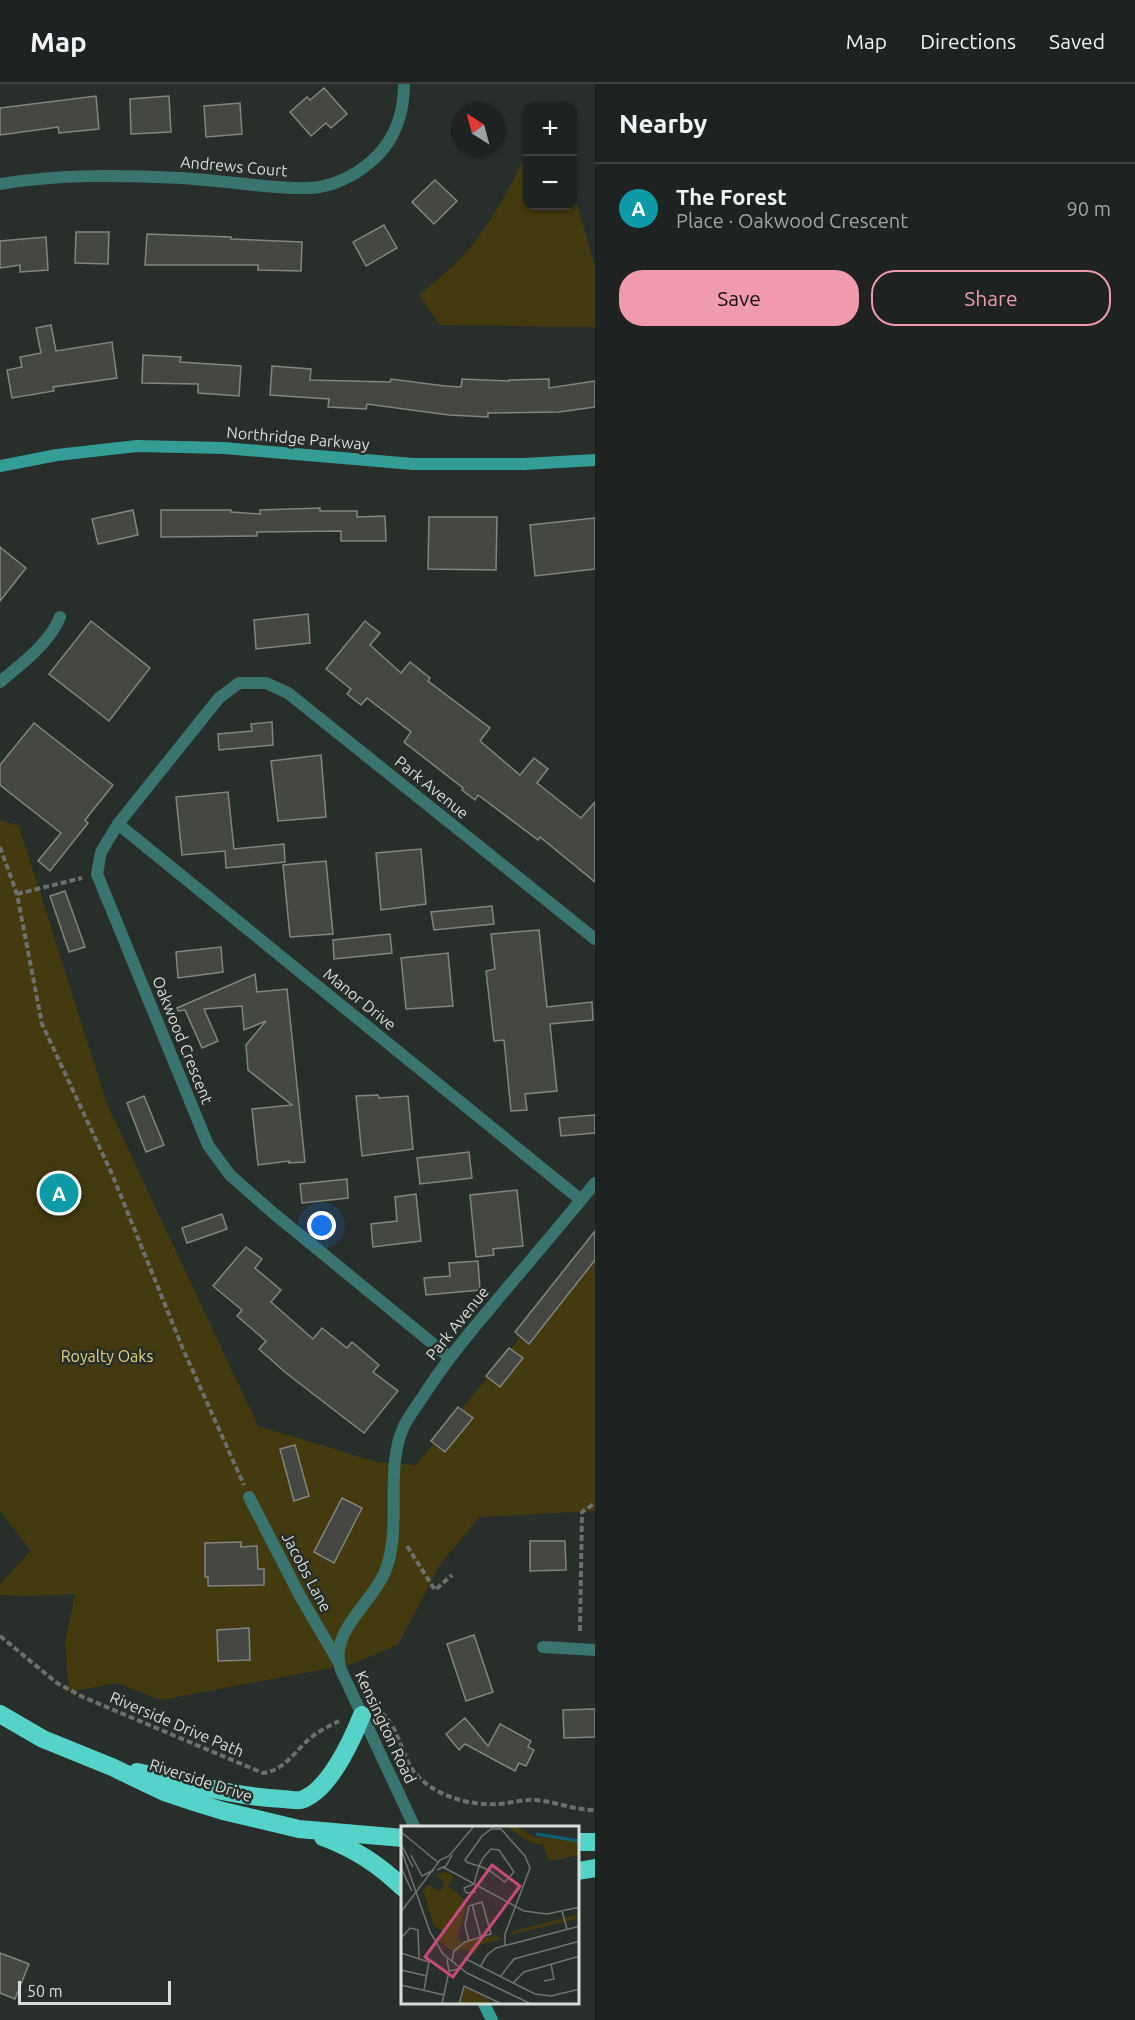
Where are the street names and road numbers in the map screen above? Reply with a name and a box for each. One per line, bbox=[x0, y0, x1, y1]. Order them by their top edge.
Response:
street label: Andrews Court bbox=[180, 152, 289, 180]
street label: Northridge Parkway bbox=[226, 423, 371, 453]
street label: Park Avenue bbox=[392, 752, 472, 822]
street label: Manor Drive bbox=[320, 964, 400, 1034]
street label: Oakwood Crescent bbox=[149, 973, 217, 1107]
street label: Park Avenue bbox=[422, 1283, 492, 1363]
street label: Jacobs Lane bbox=[279, 1529, 335, 1615]
street label: Kensington Road bbox=[352, 1668, 420, 1786]
street label: Riverside Drive Path bbox=[107, 1688, 247, 1760]
street label: Riverside Drive bbox=[147, 1755, 255, 1805]

